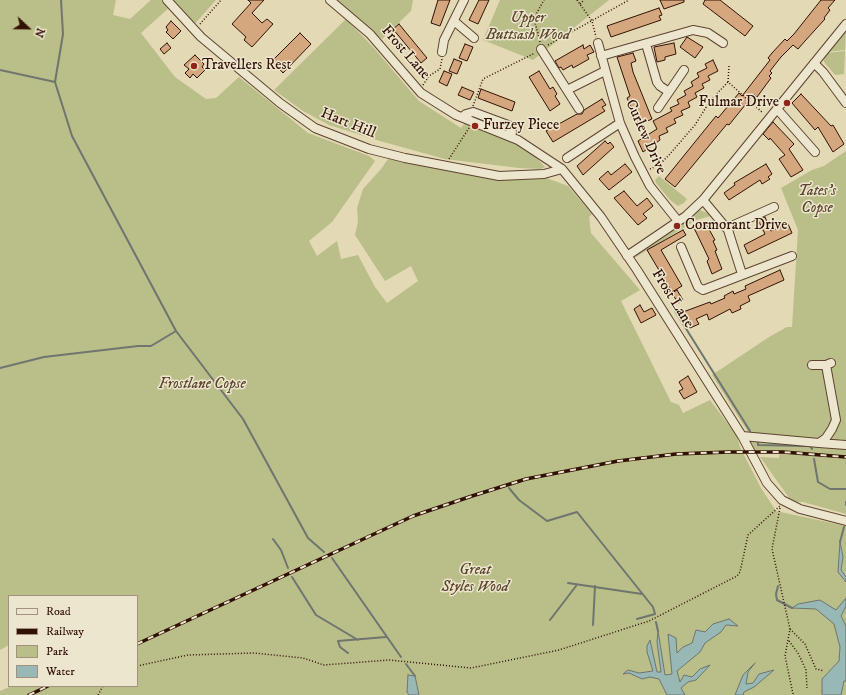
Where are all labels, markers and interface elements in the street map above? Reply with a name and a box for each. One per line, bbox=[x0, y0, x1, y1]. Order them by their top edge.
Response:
north arrow bbox=[8, 8, 48, 48]
park label: Upper Buttsash Wood bbox=[486, 10, 570, 45]
street label: Frost Lane bbox=[377, 22, 433, 84]
text: N bbox=[31, 26, 47, 39]
place label: Travellers Rest bbox=[202, 57, 291, 75]
marker: Travellers Rest bbox=[189, 61, 199, 71]
place label: Fulmar Drive bbox=[699, 94, 779, 112]
street label: Curlew Drive bbox=[621, 97, 669, 177]
marker: Fulmar Drive bbox=[782, 98, 792, 108]
street label: Hart Hill bbox=[318, 105, 378, 143]
place label: Furzey Piece bbox=[483, 117, 559, 135]
marker: Furzey Piece bbox=[470, 121, 480, 131]
park label: Tates's Copse bbox=[798, 183, 836, 218]
place label: Cormorant Drive bbox=[685, 217, 787, 235]
marker: Cormorant Drive bbox=[672, 221, 682, 231]
street label: Frost Lane bbox=[647, 266, 697, 332]
park label: Frostlane Copse bbox=[158, 376, 246, 394]
park label: Great Styles Wood bbox=[441, 562, 509, 597]
legend bbox=[8, 595, 138, 687]
text: Road bbox=[46, 604, 71, 619]
text: Railway bbox=[46, 624, 84, 639]
text: Park bbox=[46, 644, 68, 659]
text: Water bbox=[46, 664, 75, 679]

